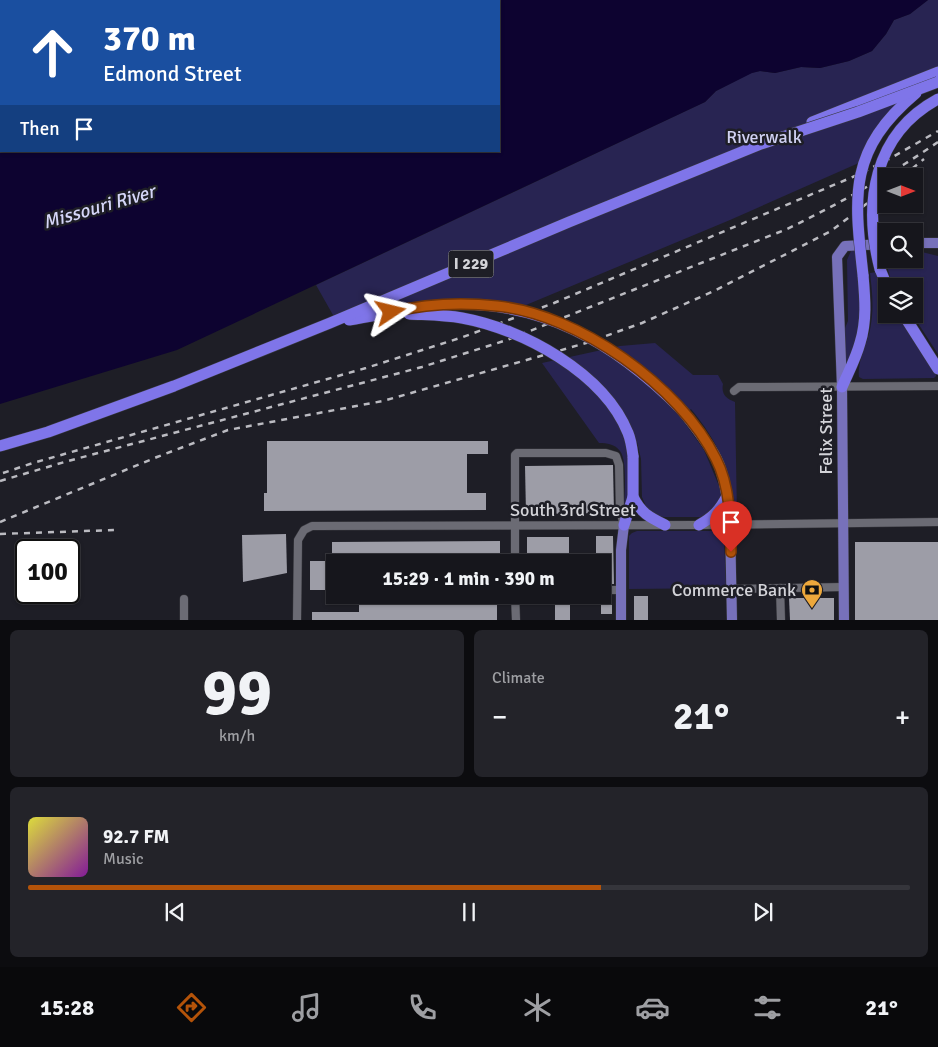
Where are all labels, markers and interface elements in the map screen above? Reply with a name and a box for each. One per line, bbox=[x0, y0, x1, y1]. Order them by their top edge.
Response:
text: 370 m bbox=[103, 17, 196, 60]
icon: ahead bbox=[20, 20, 85, 85]
text: Edmond Street bbox=[103, 60, 242, 87]
icon: arrive bbox=[70, 115, 98, 143]
text: Then bbox=[20, 117, 60, 141]
park label: Riverwalk bbox=[726, 126, 802, 148]
north arrow bbox=[878, 168, 922, 212]
map controls bbox=[878, 168, 923, 323]
water label: Missouri River bbox=[40, 179, 161, 234]
button: search bbox=[878, 223, 923, 268]
road number: I 229 bbox=[448, 250, 494, 278]
button: layers bbox=[878, 278, 923, 323]
position arrow bbox=[364, 285, 416, 337]
street label: Felix Street bbox=[815, 388, 837, 475]
street label: South 3rd Street bbox=[510, 499, 636, 521]
pin bbox=[710, 501, 752, 552]
icon: arrive bbox=[717, 508, 745, 536]
speed limit sign: 100 bbox=[15, 539, 80, 604]
text: 15:29 · 1 min · 390 m bbox=[382, 567, 555, 591]
bank icon: Commerce Bank bbox=[800, 578, 824, 609]
place label: Commerce Bank bbox=[672, 579, 796, 601]
text: 99 bbox=[202, 653, 272, 733]
text: Climate bbox=[492, 668, 545, 688]
text: 21° bbox=[673, 693, 729, 740]
text: − bbox=[492, 700, 507, 734]
text: + bbox=[895, 700, 910, 734]
text: km/h bbox=[219, 726, 255, 746]
text: 92.7 FM bbox=[103, 825, 169, 849]
text: Music bbox=[103, 849, 144, 869]
icon: previous bbox=[161, 898, 189, 926]
icon: pause bbox=[455, 898, 483, 926]
icon: next bbox=[749, 898, 777, 926]
icon: directions bbox=[174, 990, 209, 1025]
icon: music bbox=[289, 990, 324, 1025]
icon: phone bbox=[405, 990, 440, 1025]
icon: climate bbox=[520, 990, 555, 1025]
icon: car bbox=[635, 990, 670, 1025]
icon: filters bbox=[750, 990, 785, 1025]
text: 15:28 bbox=[40, 994, 94, 1021]
text: 21° bbox=[865, 994, 898, 1021]

